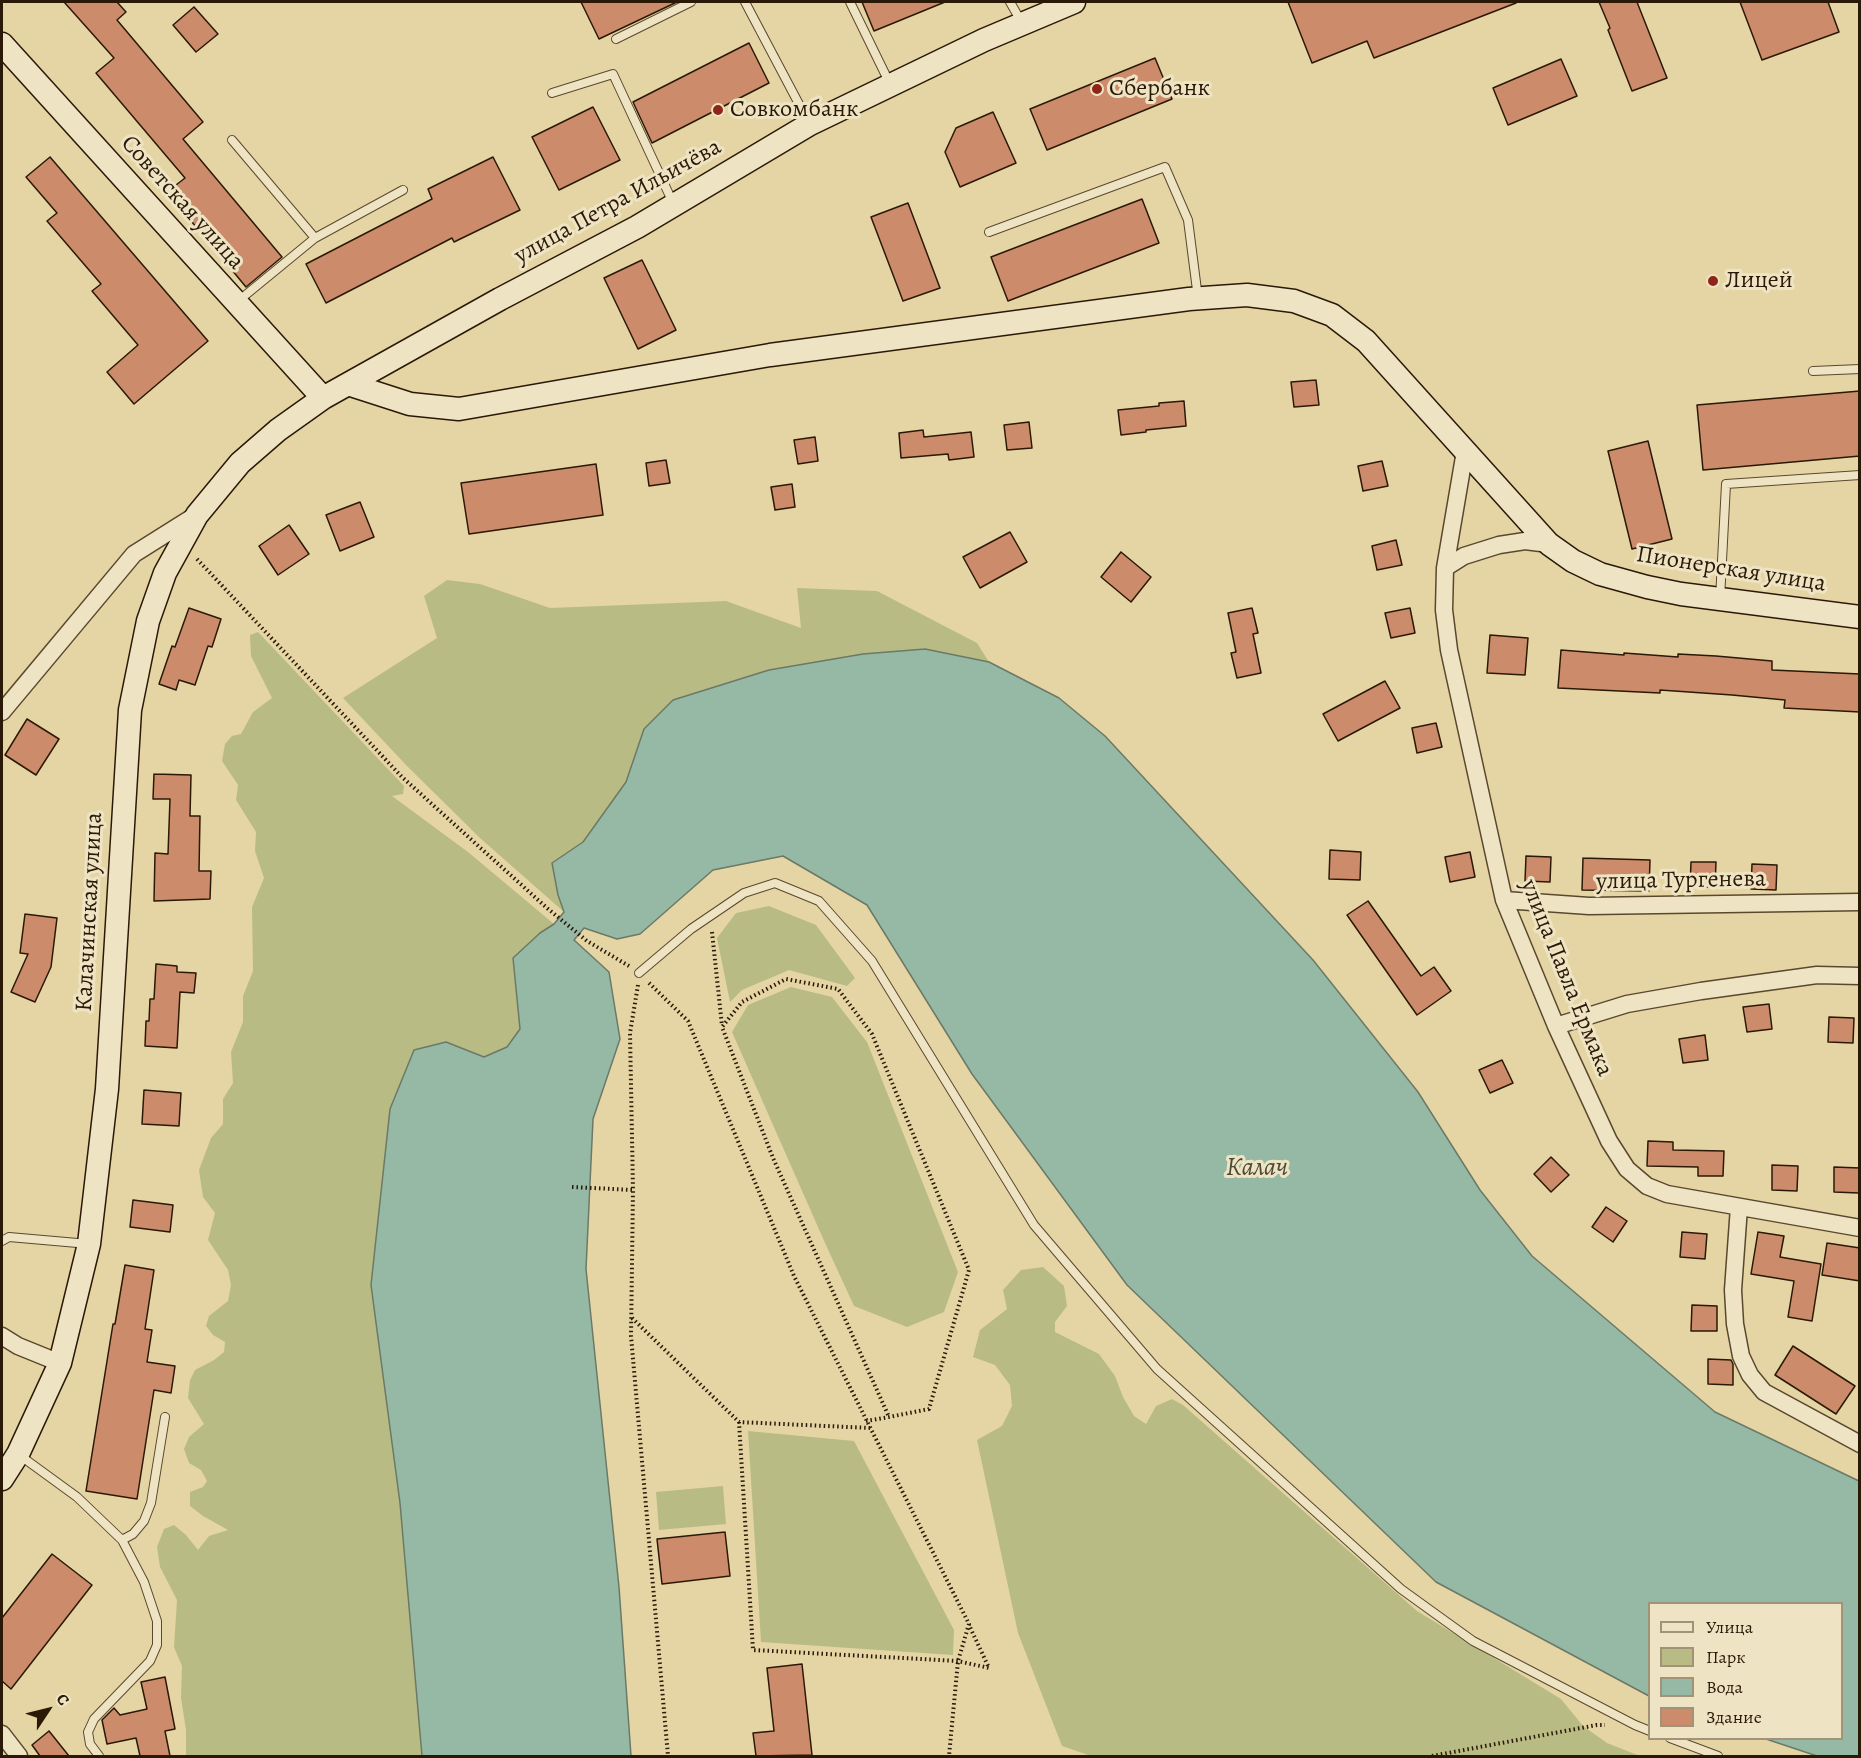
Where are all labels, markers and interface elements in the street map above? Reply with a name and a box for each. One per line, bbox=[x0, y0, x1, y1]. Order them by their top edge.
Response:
place label: Сбербанк bbox=[1109, 75, 1210, 103]
marker: Сбербанк bbox=[1090, 82, 1104, 96]
place label: Совкомбанк bbox=[730, 96, 858, 124]
marker: Совкомбанк bbox=[711, 103, 725, 117]
street label: Советская улица bbox=[114, 130, 250, 276]
street label: улица Петра Ильичёва bbox=[510, 133, 726, 271]
place label: Лицей bbox=[1725, 267, 1793, 295]
marker: Лицей bbox=[1706, 274, 1720, 288]
street label: Пионерская улица bbox=[1634, 541, 1828, 599]
street label: Калачинская улица bbox=[70, 812, 110, 1012]
street label: улица Тургенева bbox=[1596, 865, 1766, 897]
street label: улица Павла Ермака bbox=[1513, 875, 1619, 1081]
water label: Калач bbox=[1226, 1153, 1288, 1185]
legend bbox=[1648, 1602, 1843, 1740]
text: Улица bbox=[1706, 1615, 1753, 1639]
text: Парк bbox=[1706, 1645, 1746, 1669]
text: Вода bbox=[1706, 1675, 1743, 1699]
north arrow bbox=[18, 1680, 78, 1740]
text: С bbox=[51, 1689, 75, 1710]
text: Здание bbox=[1706, 1705, 1762, 1729]

